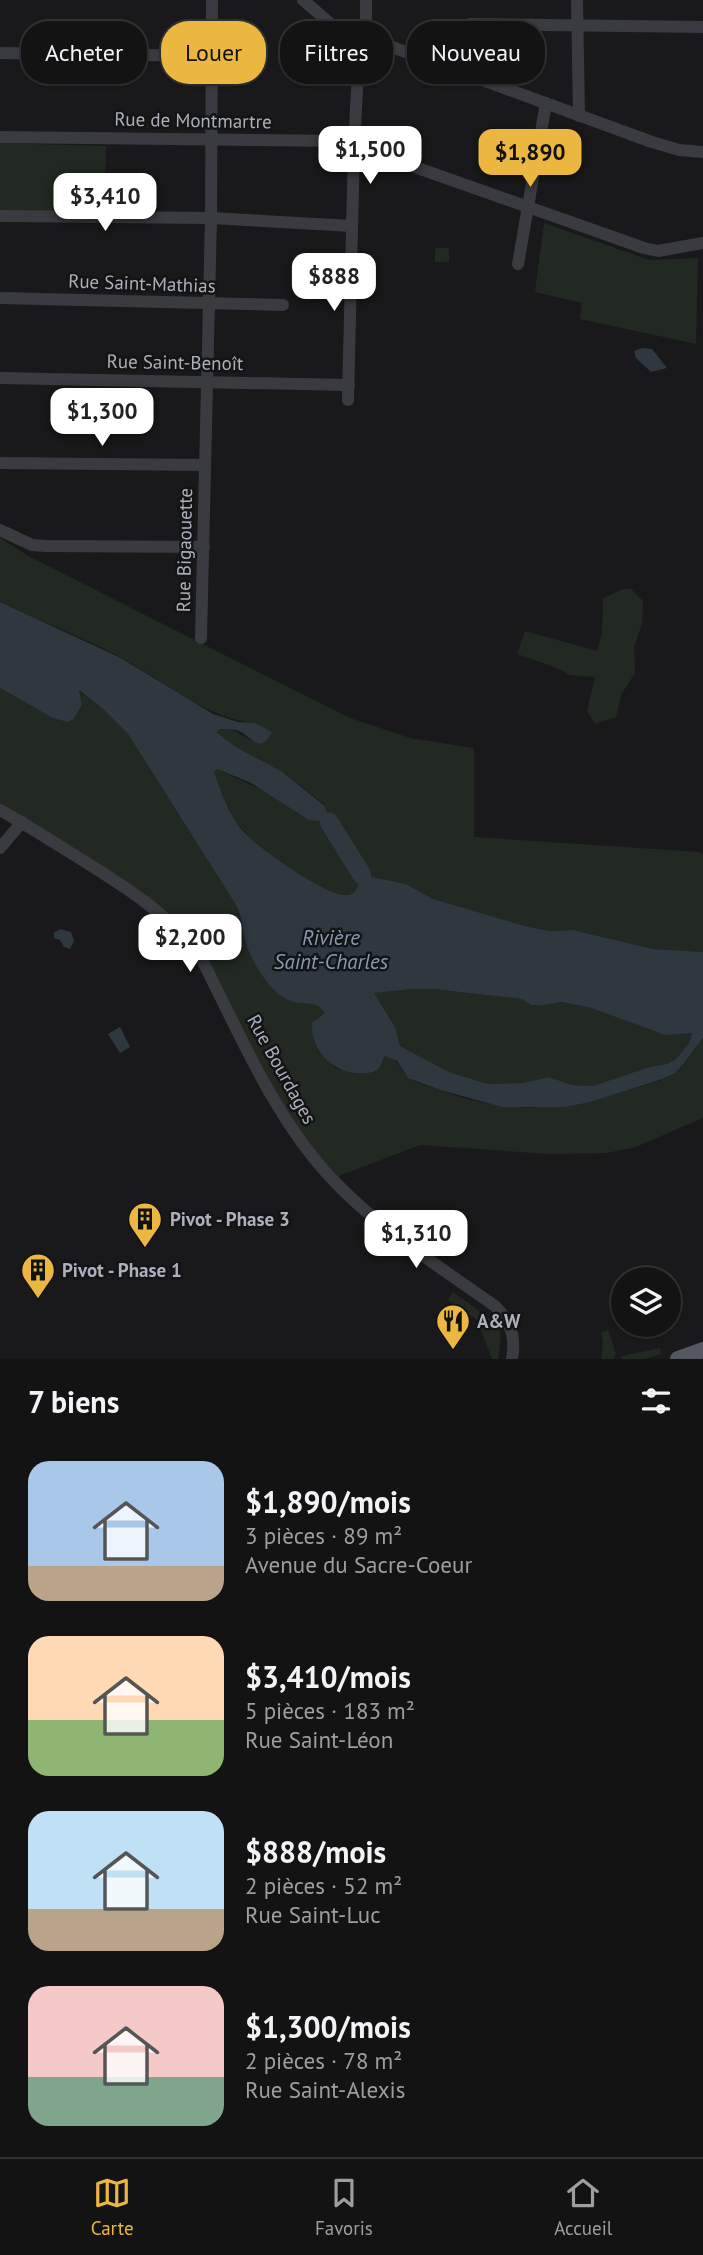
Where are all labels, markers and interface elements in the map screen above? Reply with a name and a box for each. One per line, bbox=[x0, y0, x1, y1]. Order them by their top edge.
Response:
chip: Acheter bbox=[21, 21, 147, 84]
chip: Louer bbox=[161, 21, 266, 84]
chip: Filtres bbox=[280, 21, 393, 84]
chip: Nouveau bbox=[407, 21, 545, 84]
street label: Rue de Montmartre bbox=[114, 107, 272, 133]
pin: $1,500 bbox=[313, 127, 427, 186]
pin: $1,890 bbox=[473, 130, 587, 189]
text: $1,500 bbox=[334, 134, 406, 163]
text: $1,890 bbox=[494, 137, 566, 166]
pin: $3,410 bbox=[48, 174, 162, 233]
text: $3,410 bbox=[69, 181, 141, 210]
pin: $888 bbox=[293, 254, 375, 313]
text: $888 bbox=[308, 261, 360, 290]
street label: Rue Saint-Mathias bbox=[68, 268, 216, 298]
street label: Rue Saint-Benoît bbox=[106, 349, 244, 375]
pin: $1,300 bbox=[45, 388, 159, 448]
text: $1,300 bbox=[66, 396, 138, 425]
street label: Rue Bigaouette bbox=[171, 488, 197, 612]
pin: $2,200 bbox=[133, 914, 247, 974]
text: $2,200 bbox=[154, 922, 226, 951]
water label: Rivière Saint-Charles bbox=[274, 924, 389, 975]
street label: Rue Bourdages bbox=[242, 1010, 322, 1128]
building icon: Pivot - Phase 3 bbox=[126, 1200, 164, 1249]
place label: Pivot - Phase 3 bbox=[170, 1207, 290, 1231]
pin: $1,310 bbox=[359, 1210, 473, 1270]
text: $1,310 bbox=[380, 1218, 452, 1247]
building icon: Pivot - Phase 1 bbox=[19, 1251, 57, 1300]
place label: Pivot - Phase 1 bbox=[62, 1258, 182, 1282]
map controls bbox=[611, 1267, 681, 1337]
button: layers bbox=[611, 1267, 681, 1337]
restaurant icon: A&W bbox=[434, 1302, 472, 1351]
place label: A&W bbox=[477, 1309, 521, 1333]
text: 7 biens bbox=[28, 1382, 119, 1421]
icon: filters bbox=[637, 1382, 675, 1420]
text: $1,890/mois bbox=[245, 1482, 411, 1521]
icon: home bbox=[84, 1489, 168, 1573]
text: 3 pièces · 89 m² bbox=[245, 1521, 402, 1550]
text: Avenue du Sacre-Coeur bbox=[245, 1550, 472, 1579]
text: $3,410/mois bbox=[245, 1657, 411, 1696]
icon: home bbox=[84, 1664, 168, 1748]
text: 5 pièces · 183 m² bbox=[245, 1696, 415, 1725]
text: Rue Saint-Léon bbox=[245, 1725, 393, 1754]
text: $888/mois bbox=[245, 1832, 386, 1871]
icon: home bbox=[84, 1839, 168, 1923]
text: 2 pièces · 52 m² bbox=[245, 1871, 402, 1900]
text: Rue Saint-Luc bbox=[245, 1900, 381, 1929]
text: $1,300/mois bbox=[245, 2007, 411, 2046]
icon: home bbox=[84, 2014, 168, 2098]
text: 2 pièces · 78 m² bbox=[245, 2046, 402, 2075]
text: Rue Saint-Alexis bbox=[245, 2075, 405, 2104]
tab: Carte bbox=[91, 2174, 134, 2240]
tab: Favoris bbox=[315, 2174, 373, 2240]
tab: Accueil bbox=[554, 2174, 612, 2240]

